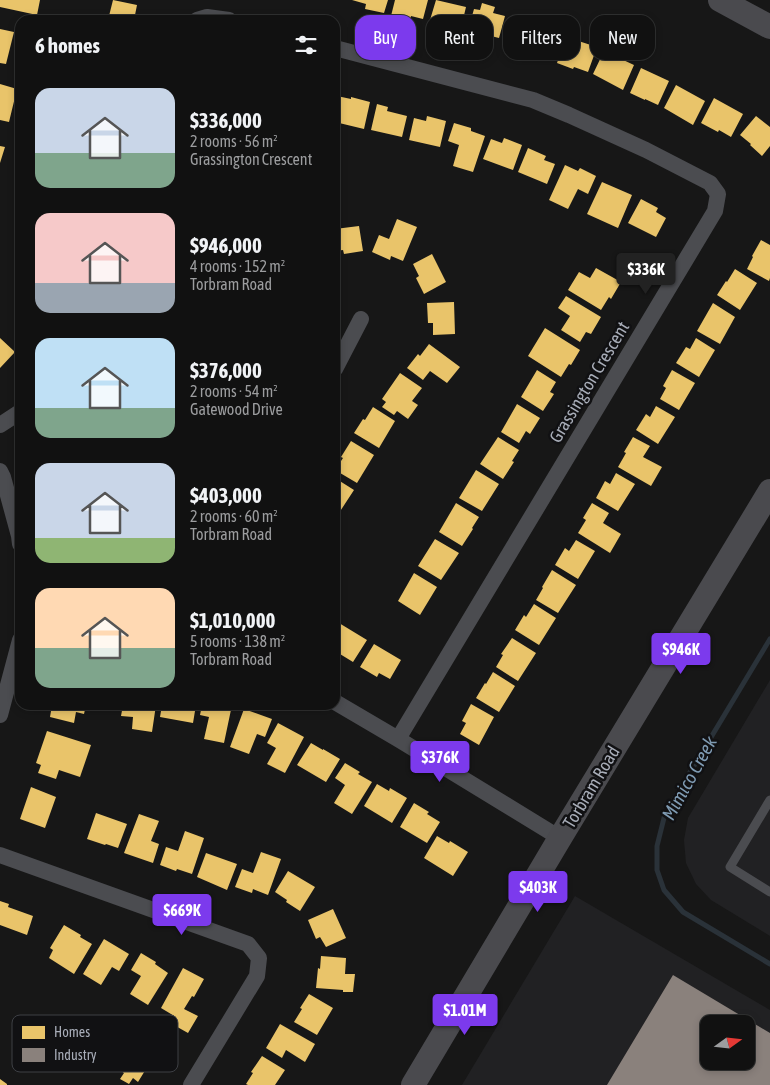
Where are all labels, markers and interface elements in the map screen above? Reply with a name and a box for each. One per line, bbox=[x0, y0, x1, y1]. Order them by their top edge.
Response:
chip: Buy bbox=[355, 15, 416, 60]
chip: Rent bbox=[426, 15, 493, 60]
chip: Filters bbox=[503, 15, 580, 60]
chip: New bbox=[590, 15, 655, 60]
icon: filters bbox=[292, 31, 320, 59]
text: 6 homes bbox=[35, 33, 100, 57]
icon: home bbox=[75, 108, 135, 168]
text: $336,000 bbox=[190, 108, 262, 132]
text: 2 rooms · 56 m² bbox=[190, 132, 278, 150]
text: Grassington Crescent bbox=[190, 150, 312, 168]
icon: home bbox=[75, 233, 135, 293]
text: $946,000 bbox=[190, 233, 262, 257]
pin: $336K bbox=[611, 252, 681, 295]
text: 4 rooms · 152 m² bbox=[190, 257, 285, 275]
text: $336K bbox=[627, 260, 665, 278]
text: Torbram Road bbox=[190, 275, 272, 293]
street label: Grassington Crescent bbox=[545, 318, 633, 446]
icon: home bbox=[75, 358, 135, 418]
text: $376,000 bbox=[190, 358, 262, 382]
text: 2 rooms · 54 m² bbox=[190, 382, 278, 400]
text: Gatewood Drive bbox=[190, 400, 283, 418]
icon: home bbox=[75, 483, 135, 543]
text: $403,000 bbox=[190, 483, 262, 507]
text: 2 rooms · 60 m² bbox=[190, 507, 278, 525]
text: Torbram Road bbox=[190, 525, 272, 543]
icon: home bbox=[75, 608, 135, 668]
text: $1,010,000 bbox=[190, 608, 275, 632]
text: 5 rooms · 138 m² bbox=[190, 632, 285, 650]
pin: $946K bbox=[646, 632, 716, 675]
text: $946K bbox=[662, 640, 700, 658]
text: Torbram Road bbox=[190, 650, 272, 668]
water label: Mimico Creek bbox=[657, 732, 721, 824]
pin: $376K bbox=[405, 740, 475, 783]
street label: Torbram Road bbox=[558, 742, 624, 832]
text: $376K bbox=[421, 748, 459, 766]
pin: $403K bbox=[503, 870, 573, 913]
text: $403K bbox=[519, 878, 557, 896]
pin: $669K bbox=[147, 894, 217, 936]
text: $669K bbox=[163, 901, 201, 919]
pin: $1.01M bbox=[424, 994, 506, 1036]
text: $1.01M bbox=[444, 1001, 486, 1019]
legend bbox=[12, 1015, 178, 1072]
north arrow bbox=[700, 1015, 755, 1070]
map controls bbox=[700, 1015, 755, 1070]
text: Homes bbox=[54, 1024, 90, 1040]
text: Industry bbox=[54, 1047, 97, 1063]

